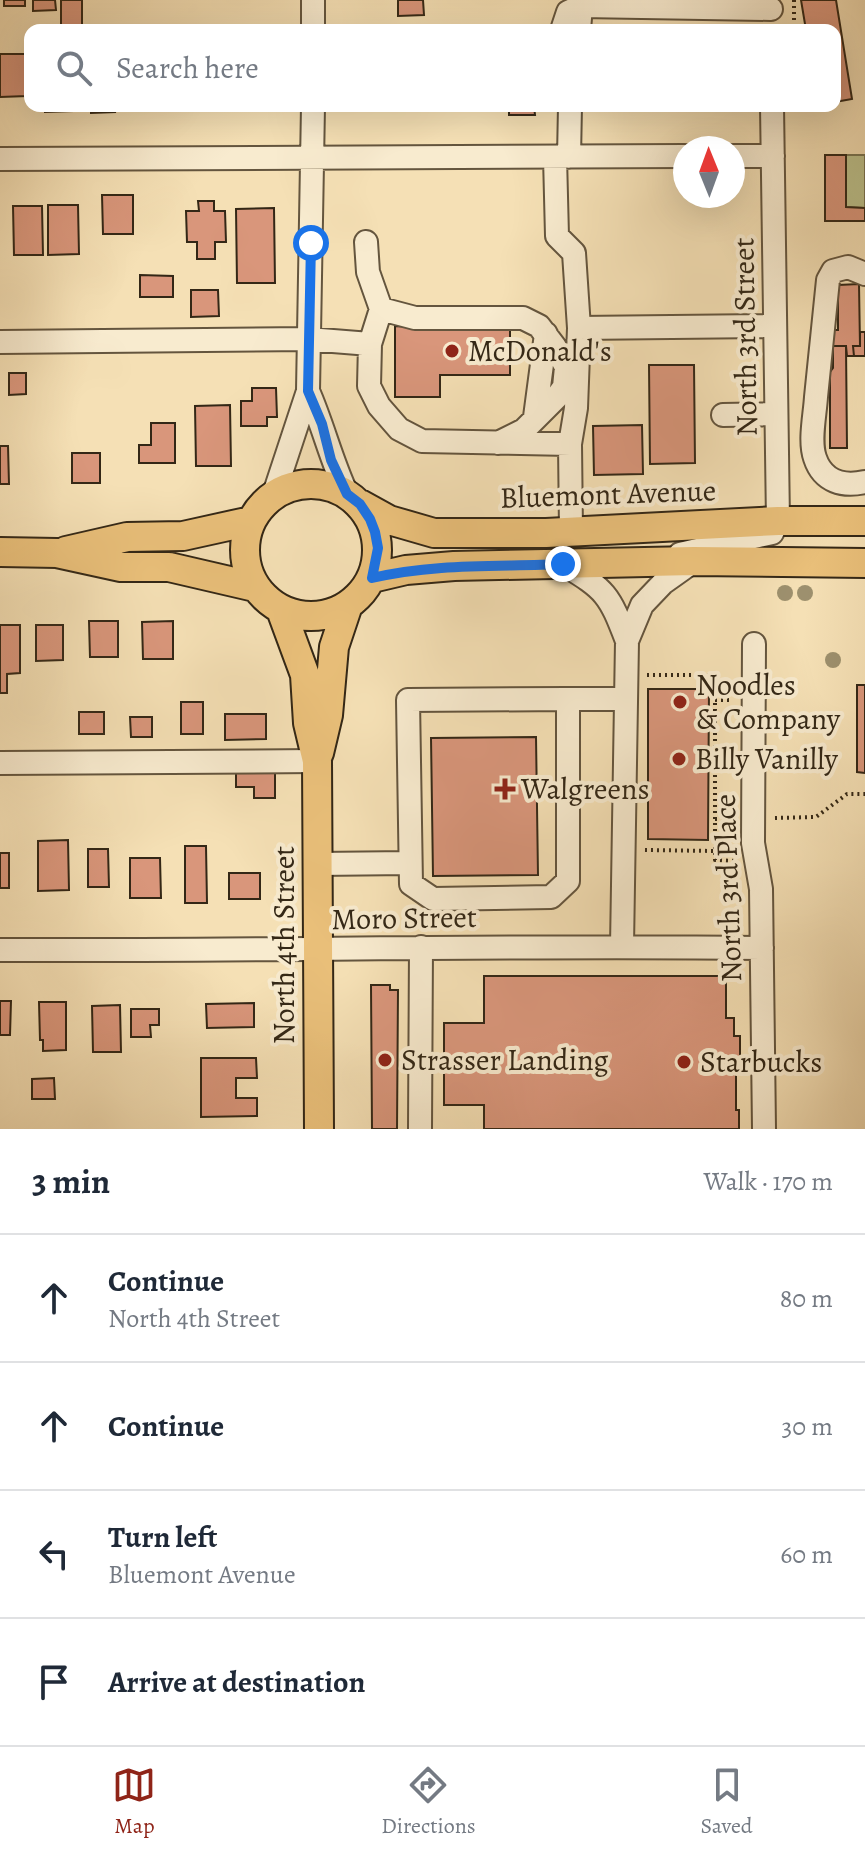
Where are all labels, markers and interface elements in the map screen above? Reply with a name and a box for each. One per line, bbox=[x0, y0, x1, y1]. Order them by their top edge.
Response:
search box bbox=[24, 24, 841, 112]
icon: search bbox=[52, 46, 96, 90]
text: Search here bbox=[116, 48, 259, 88]
north arrow bbox=[673, 136, 745, 208]
route start bbox=[293, 225, 329, 261]
street label: North 3rd Street bbox=[723, 237, 767, 437]
place label: McDonald's bbox=[468, 331, 612, 371]
marker: McDonald's bbox=[443, 342, 461, 360]
street label: Bluemont Avenue bbox=[499, 470, 717, 518]
route end bbox=[545, 546, 581, 582]
place label: Noodles & Company bbox=[696, 665, 841, 739]
marker: Noodles & Company bbox=[671, 693, 689, 711]
place label: Billy Vanilly bbox=[695, 739, 838, 779]
marker: Billy Vanilly bbox=[670, 750, 688, 768]
place label: Walgreens bbox=[520, 769, 649, 809]
marker: Walgreens bbox=[496, 780, 514, 798]
street label: North 3rd Place bbox=[705, 793, 751, 983]
street label: North 4th Street bbox=[264, 846, 304, 1044]
street label: Moro Street bbox=[331, 897, 477, 939]
place label: Strasser Landing bbox=[401, 1040, 609, 1080]
place label: Starbucks bbox=[700, 1042, 822, 1082]
marker: Strasser Landing bbox=[376, 1051, 394, 1069]
marker: Starbucks bbox=[675, 1053, 693, 1071]
text: 3 min bbox=[32, 1158, 110, 1205]
text: Walk · 170 m bbox=[704, 1164, 833, 1199]
text: Continue bbox=[108, 1261, 224, 1301]
icon: ahead bbox=[32, 1276, 76, 1320]
text: 80 m bbox=[780, 1281, 833, 1316]
text: North 4th Street bbox=[108, 1301, 280, 1336]
icon: ahead bbox=[32, 1404, 76, 1448]
text: Continue bbox=[108, 1406, 224, 1446]
text: 30 m bbox=[782, 1409, 833, 1444]
text: Turn left bbox=[108, 1517, 217, 1557]
icon: left bbox=[32, 1532, 76, 1576]
text: 60 m bbox=[780, 1537, 833, 1572]
text: Bluemont Avenue bbox=[108, 1557, 296, 1592]
icon: arrive bbox=[32, 1660, 76, 1704]
text: Arrive at destination bbox=[108, 1662, 365, 1702]
tab: Map bbox=[112, 1763, 156, 1841]
tab: Directions bbox=[381, 1763, 476, 1841]
tab: Saved bbox=[700, 1763, 753, 1841]

